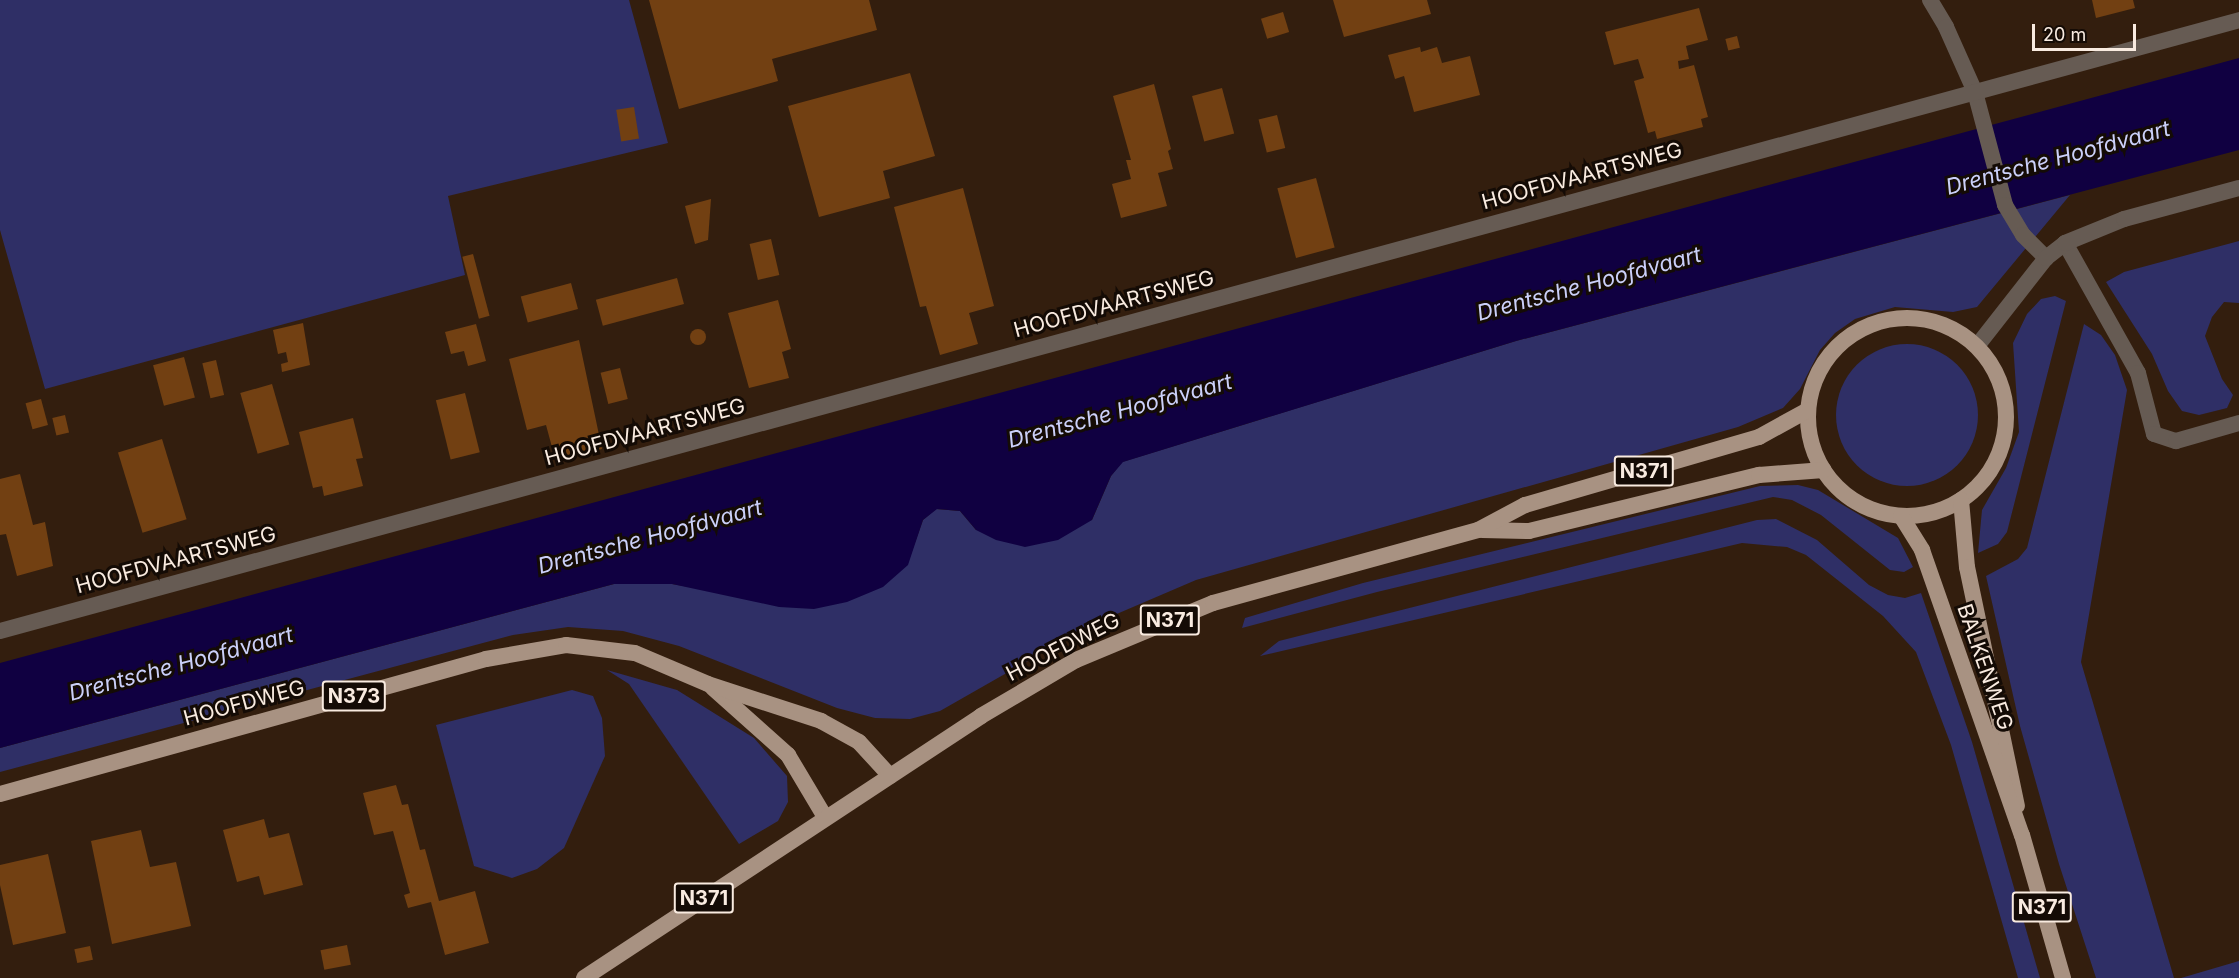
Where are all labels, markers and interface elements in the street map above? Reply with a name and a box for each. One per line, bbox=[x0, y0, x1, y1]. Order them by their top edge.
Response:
scale bar bbox=[2035, 12, 2138, 50]
text: 20 m bbox=[2043, 24, 2086, 45]
water label: Drentsche Hoofdvaart bbox=[1943, 115, 2173, 201]
street label: HOOFDVAARTSWEG bbox=[1479, 137, 1685, 215]
water label: Drentsche Hoofdvaart bbox=[1474, 241, 1704, 327]
street label: HOOFDVAARTSWEG bbox=[1011, 265, 1217, 343]
water label: Drentsche Hoofdvaart bbox=[1005, 368, 1235, 454]
street label: HOOFDVAARTSWEG bbox=[542, 393, 748, 471]
road number: N371 bbox=[1612, 454, 1676, 488]
water label: Drentsche Hoofdvaart bbox=[535, 494, 765, 580]
street label: HOOFDVAARTSWEG bbox=[73, 521, 279, 599]
street label: BALKENWEG bbox=[1952, 601, 2018, 733]
road number: N371 bbox=[1138, 603, 1202, 637]
street label: HOOFDWEG bbox=[1002, 608, 1124, 686]
water label: Drentsche Hoofdvaart bbox=[66, 621, 296, 707]
street label: HOOFDWEG bbox=[181, 675, 307, 731]
road number: N373 bbox=[321, 679, 387, 713]
road number: N371 bbox=[672, 881, 736, 915]
road number: N371 bbox=[2010, 890, 2074, 924]

